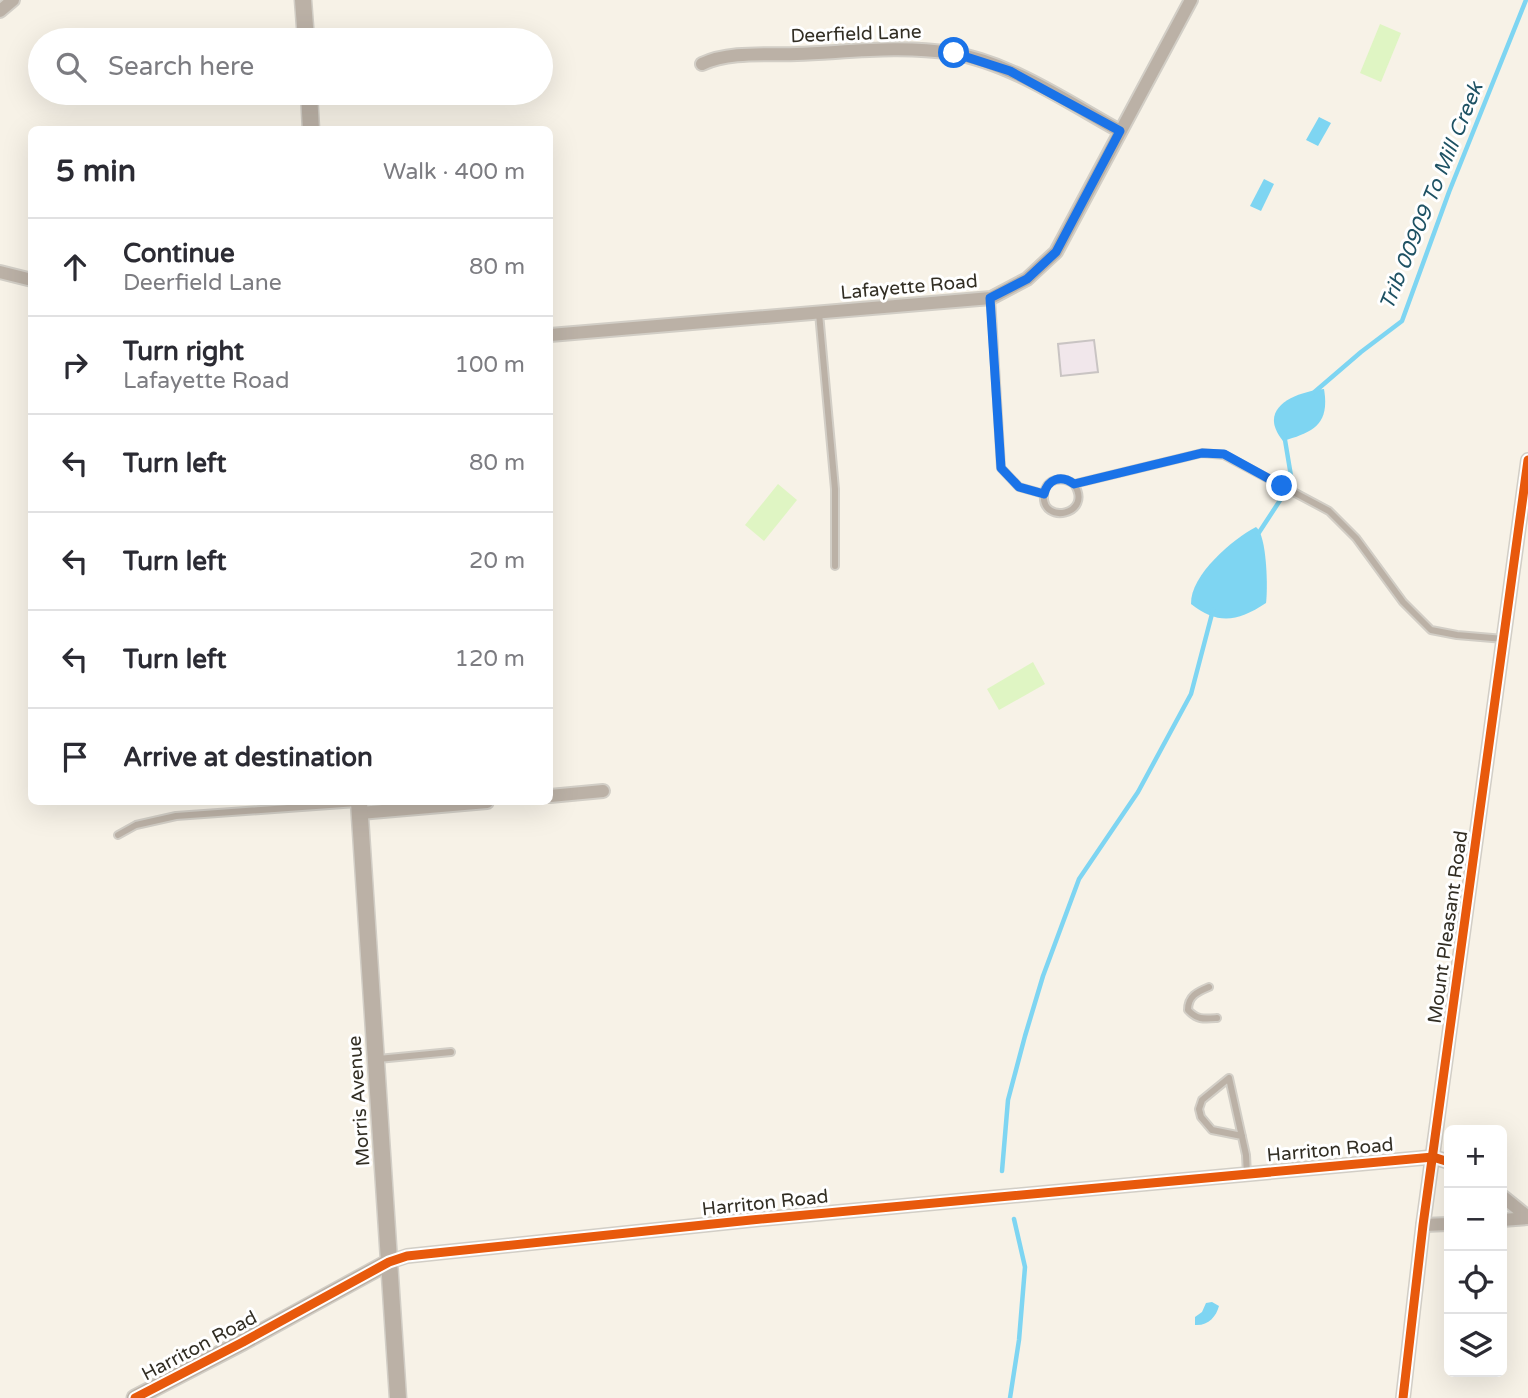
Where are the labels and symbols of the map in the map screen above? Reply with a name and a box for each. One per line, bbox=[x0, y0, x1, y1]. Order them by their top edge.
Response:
street label: Deerfield Lane bbox=[790, 21, 922, 47]
route start bbox=[938, 37, 969, 68]
water label: Trib 00909 To Mill Creek bbox=[1374, 77, 1489, 314]
street label: Lafayette Road bbox=[840, 270, 979, 304]
route end bbox=[1266, 470, 1297, 501]
street label: Mount Pleasant Road bbox=[1424, 829, 1472, 1025]
street label: Morris Avenue bbox=[343, 1035, 375, 1167]
street label: Harriton Road bbox=[1266, 1133, 1394, 1166]
street label: Harriton Road bbox=[701, 1185, 830, 1221]
street label: Harriton Road bbox=[138, 1306, 261, 1385]

